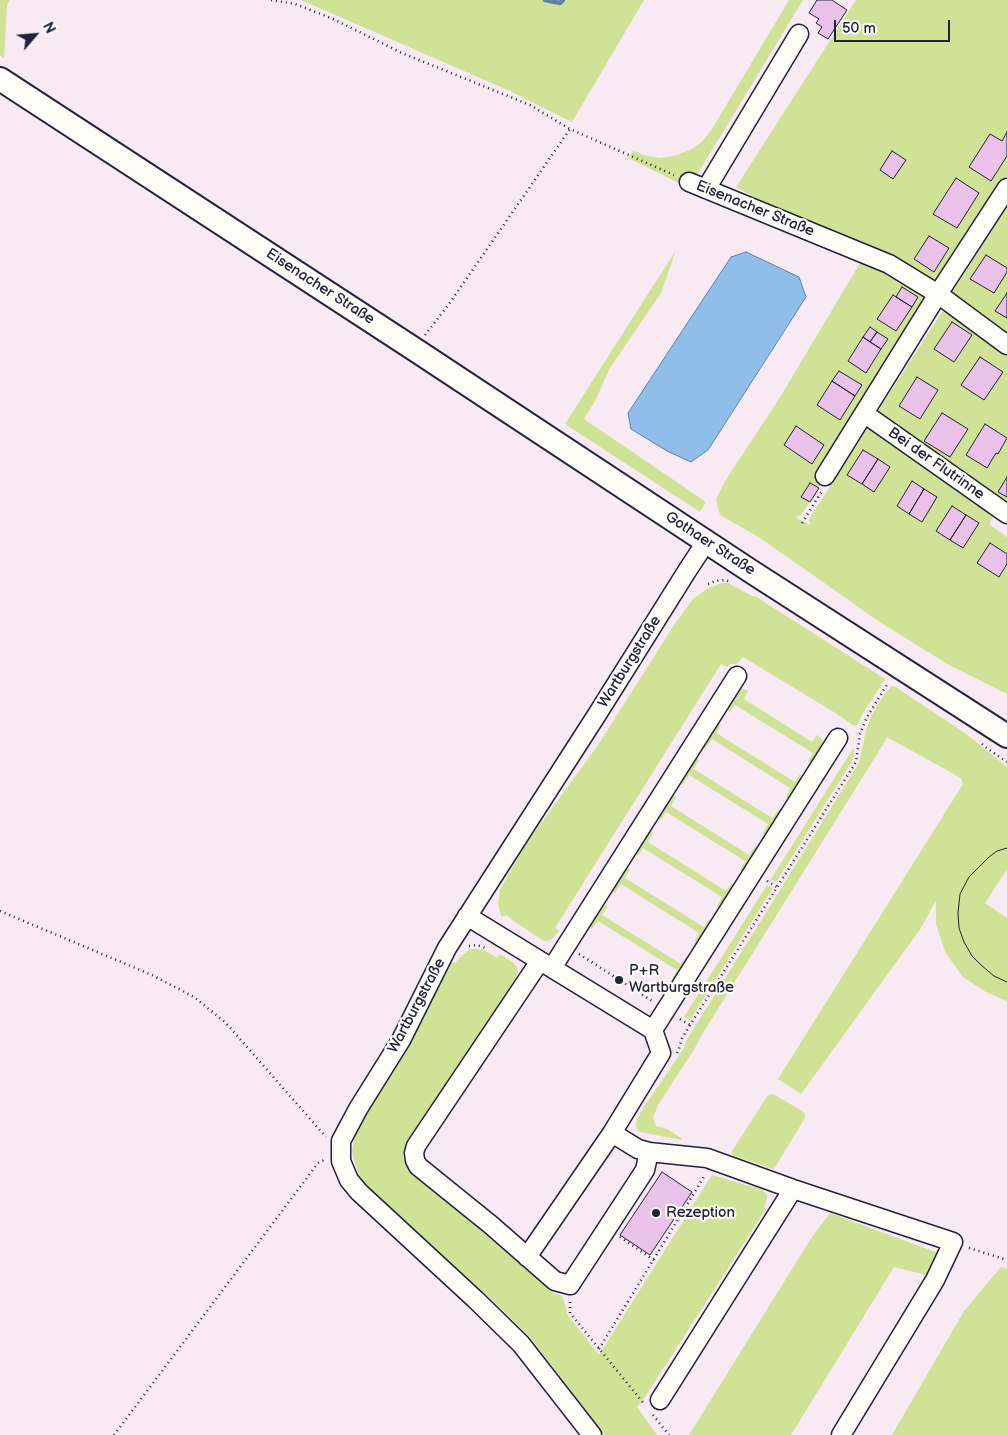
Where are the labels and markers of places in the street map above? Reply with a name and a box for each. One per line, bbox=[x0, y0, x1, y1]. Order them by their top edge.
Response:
place label: P+R Wartburgstraße bbox=[629, 962, 734, 997]
marker: P+R Wartburgstraße bbox=[613, 974, 625, 986]
place label: Rezeption bbox=[666, 1204, 735, 1222]
marker: Rezeption bbox=[650, 1207, 662, 1219]

